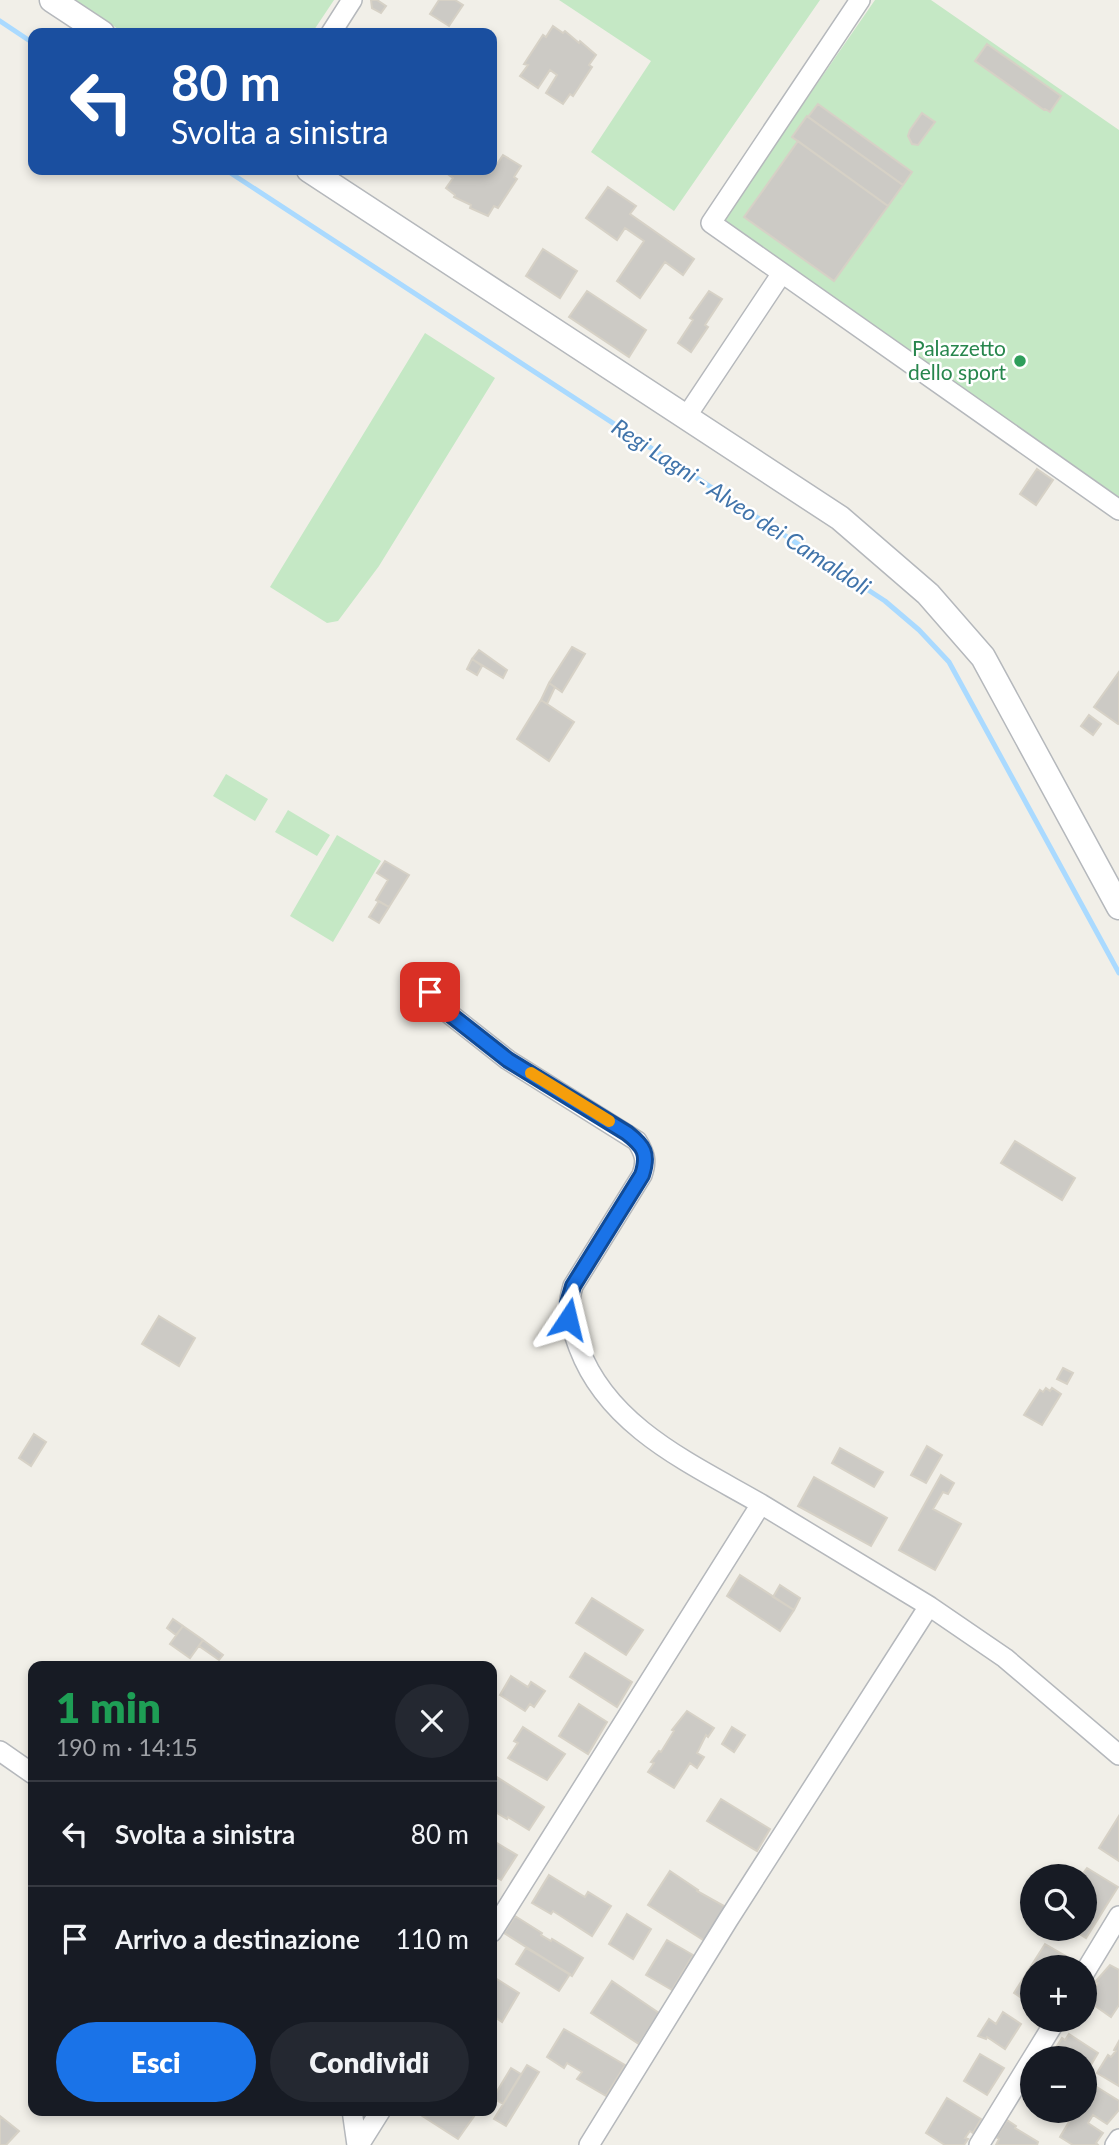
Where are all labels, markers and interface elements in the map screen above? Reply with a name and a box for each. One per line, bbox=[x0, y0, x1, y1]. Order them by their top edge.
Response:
text: 80 m bbox=[171, 53, 281, 111]
icon: left bbox=[56, 56, 147, 147]
text: Svolta a sinistra bbox=[171, 112, 389, 151]
place label: Palazzetto dello sport bbox=[908, 335, 1006, 384]
marker: Palazzetto dello sport bbox=[1012, 353, 1028, 369]
water label: Regi Lagni - Alveo dei Camaldoli bbox=[607, 412, 876, 600]
pin bbox=[400, 962, 460, 1022]
icon: arrive bbox=[411, 973, 449, 1011]
position arrow bbox=[531, 1282, 605, 1356]
text: 1 min bbox=[56, 1682, 161, 1732]
button: close bbox=[395, 1684, 469, 1758]
text: 190 m · 14:15 bbox=[56, 1733, 198, 1761]
icon: left bbox=[56, 1815, 94, 1853]
text: Svolta a sinistra bbox=[115, 1818, 295, 1850]
text: 80 m bbox=[411, 1818, 469, 1850]
map controls bbox=[1020, 1864, 1097, 2123]
button: search bbox=[1020, 1864, 1097, 1941]
icon: arrive bbox=[56, 1920, 94, 1958]
text: Arrivo a destinazione bbox=[115, 1923, 360, 1955]
text: 110 m bbox=[396, 1923, 469, 1955]
button: + bbox=[1020, 1955, 1097, 2032]
button: Esci bbox=[56, 2022, 256, 2102]
button: Condividi bbox=[270, 2022, 469, 2102]
button: − bbox=[1020, 2046, 1097, 2123]

